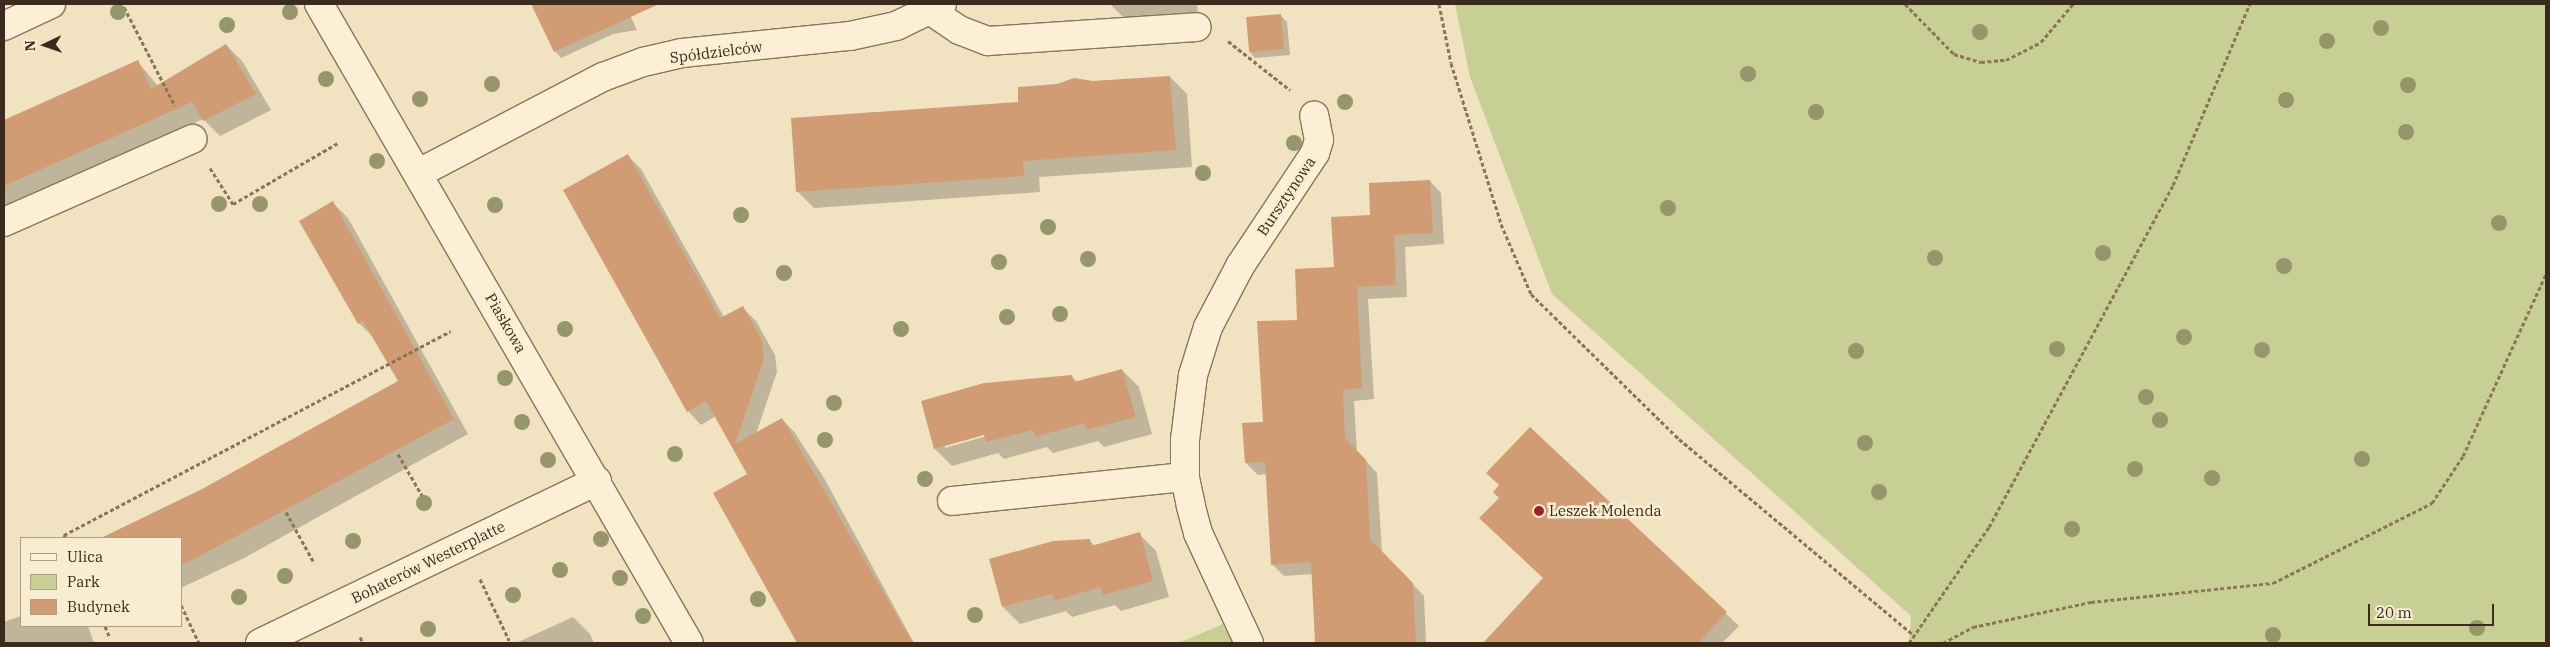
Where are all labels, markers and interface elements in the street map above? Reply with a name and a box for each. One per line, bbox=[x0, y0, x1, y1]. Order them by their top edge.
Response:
north arrow bbox=[20, 20, 70, 70]
street label: Spółdzielców bbox=[669, 37, 763, 67]
text: N bbox=[21, 40, 39, 52]
street label: Bursztynowa bbox=[1253, 153, 1319, 239]
street label: Piaskowa bbox=[482, 290, 530, 356]
place label: Leszek Molenda bbox=[1549, 502, 1662, 520]
marker: Leszek Molenda bbox=[1533, 505, 1545, 517]
street label: Bohaterów Westerplatte bbox=[348, 517, 508, 607]
legend bbox=[20, 537, 182, 627]
text: Ulica bbox=[67, 547, 103, 566]
text: Park bbox=[67, 572, 100, 591]
scale bar bbox=[2370, 594, 2496, 626]
text: Budynek bbox=[67, 597, 130, 616]
text: 20 m bbox=[2376, 603, 2412, 622]

